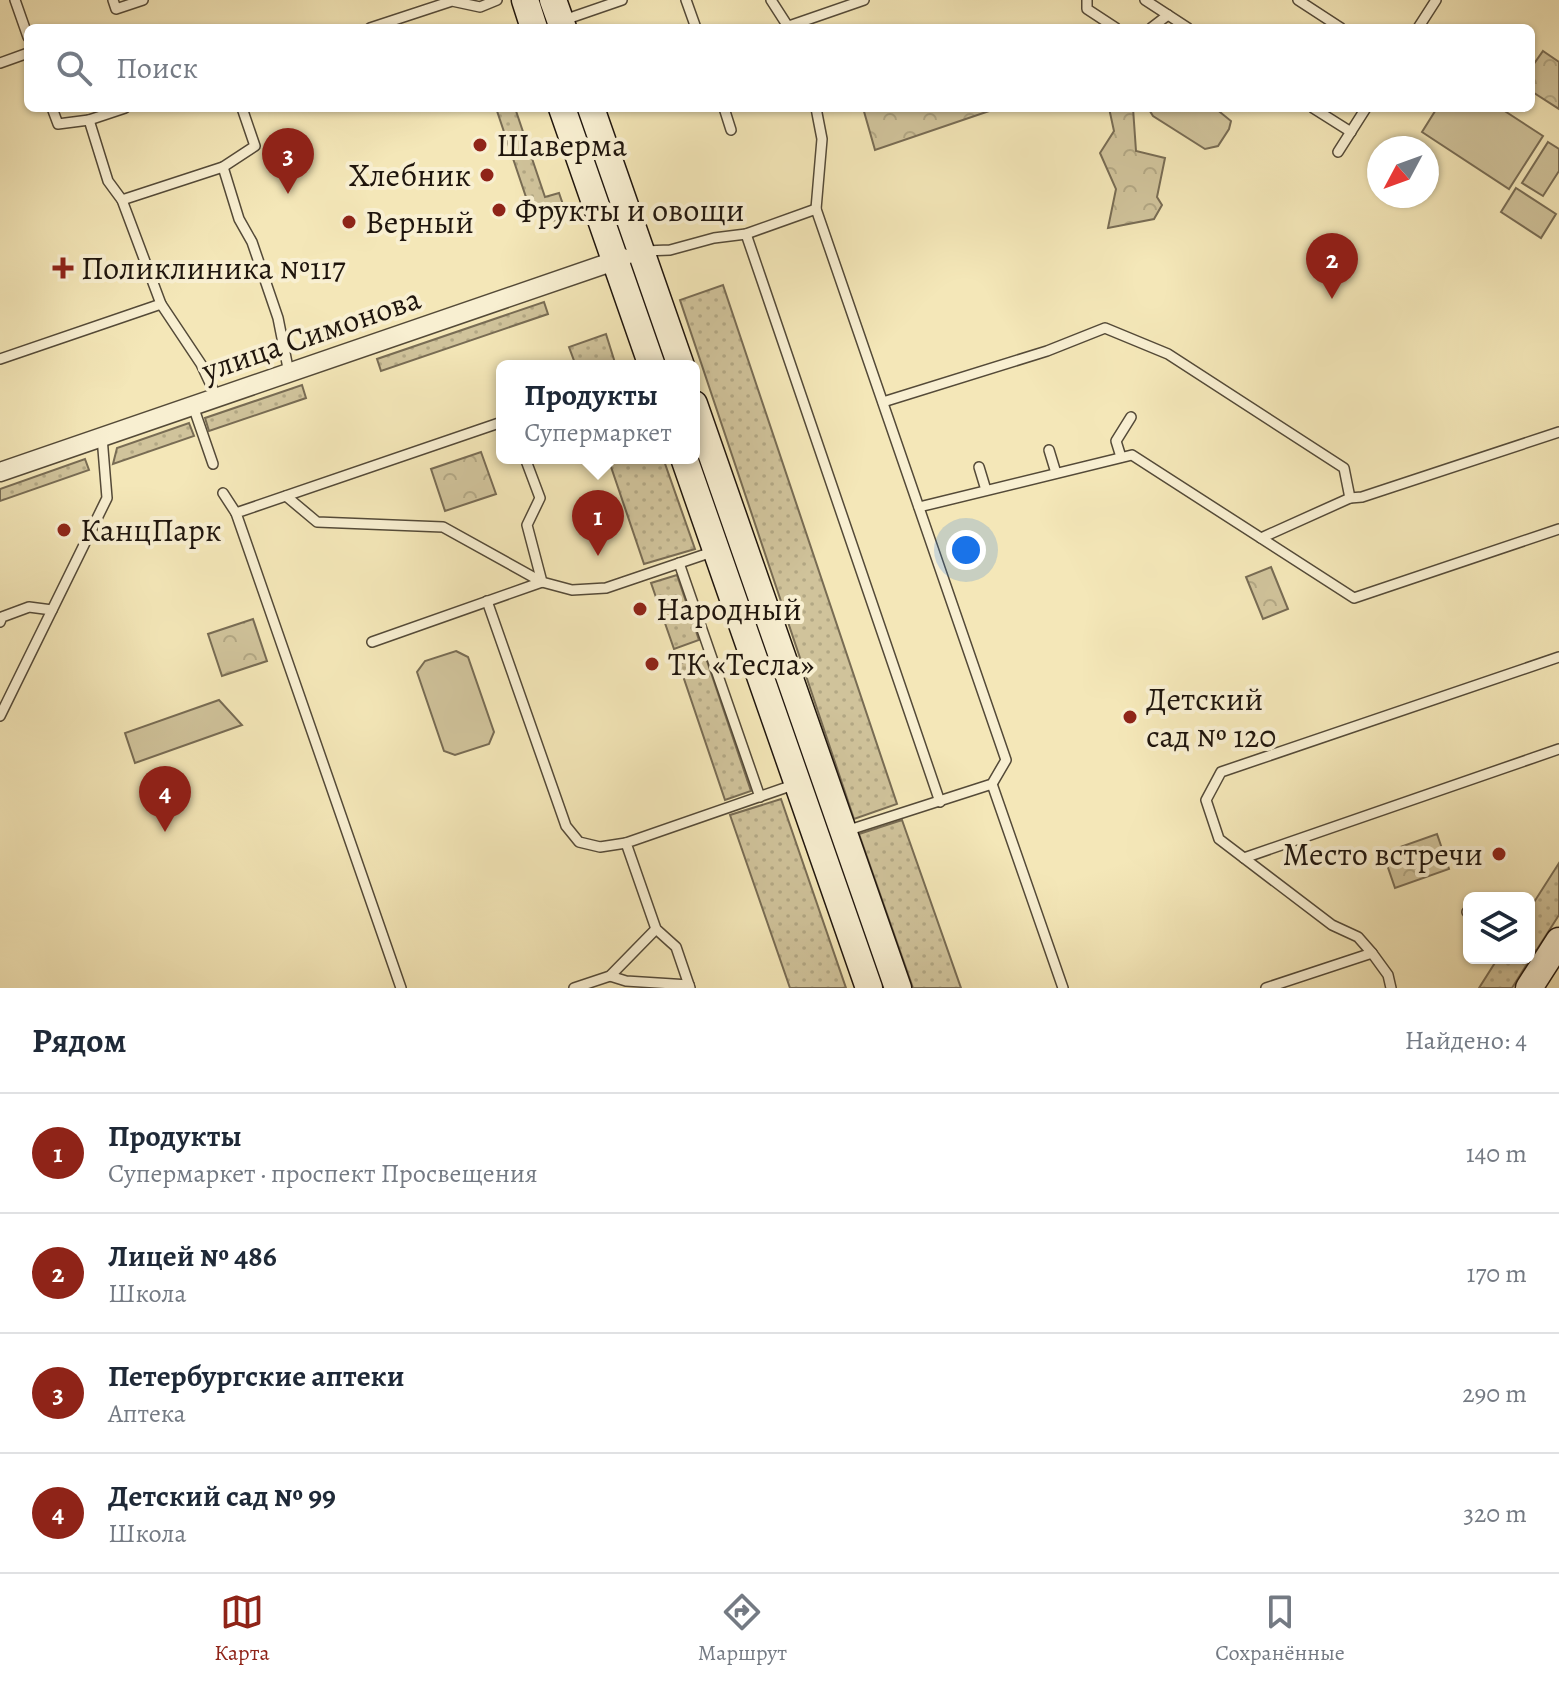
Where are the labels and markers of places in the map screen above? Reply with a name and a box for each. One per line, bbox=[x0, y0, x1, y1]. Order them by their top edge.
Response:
place label: Шаверма bbox=[496, 123, 627, 167]
pin: 3 bbox=[262, 128, 314, 194]
marker: Шаверма bbox=[471, 136, 489, 154]
place label: Хлебник bbox=[349, 153, 471, 197]
marker: Хлебник bbox=[478, 166, 496, 184]
place label: Фрукты и овощи bbox=[515, 188, 745, 232]
place label: Верный bbox=[365, 200, 474, 244]
marker: Фрукты и овощи bbox=[490, 201, 508, 219]
marker: Верный bbox=[340, 213, 358, 231]
pin: 2 bbox=[1306, 233, 1358, 299]
place label: Поликлиника №117 bbox=[81, 246, 346, 290]
marker: Поликлиника №117 bbox=[52, 257, 74, 279]
pin: 1 bbox=[572, 490, 624, 556]
place label: КанцПарк bbox=[80, 508, 222, 552]
marker: КанцПарк bbox=[55, 521, 73, 539]
place label: Народный bbox=[656, 587, 802, 631]
marker: Народный bbox=[631, 600, 649, 618]
place label: ТК «Тесла» bbox=[668, 642, 814, 686]
marker: ТК «Тесла» bbox=[643, 655, 661, 673]
place label: Детский сад № 120 bbox=[1146, 677, 1276, 758]
marker: Детский сад № 120 bbox=[1121, 708, 1139, 726]
pin: 4 bbox=[139, 766, 191, 832]
place label: Место встречи bbox=[1283, 832, 1483, 876]
marker: Место встречи bbox=[1490, 845, 1508, 863]

